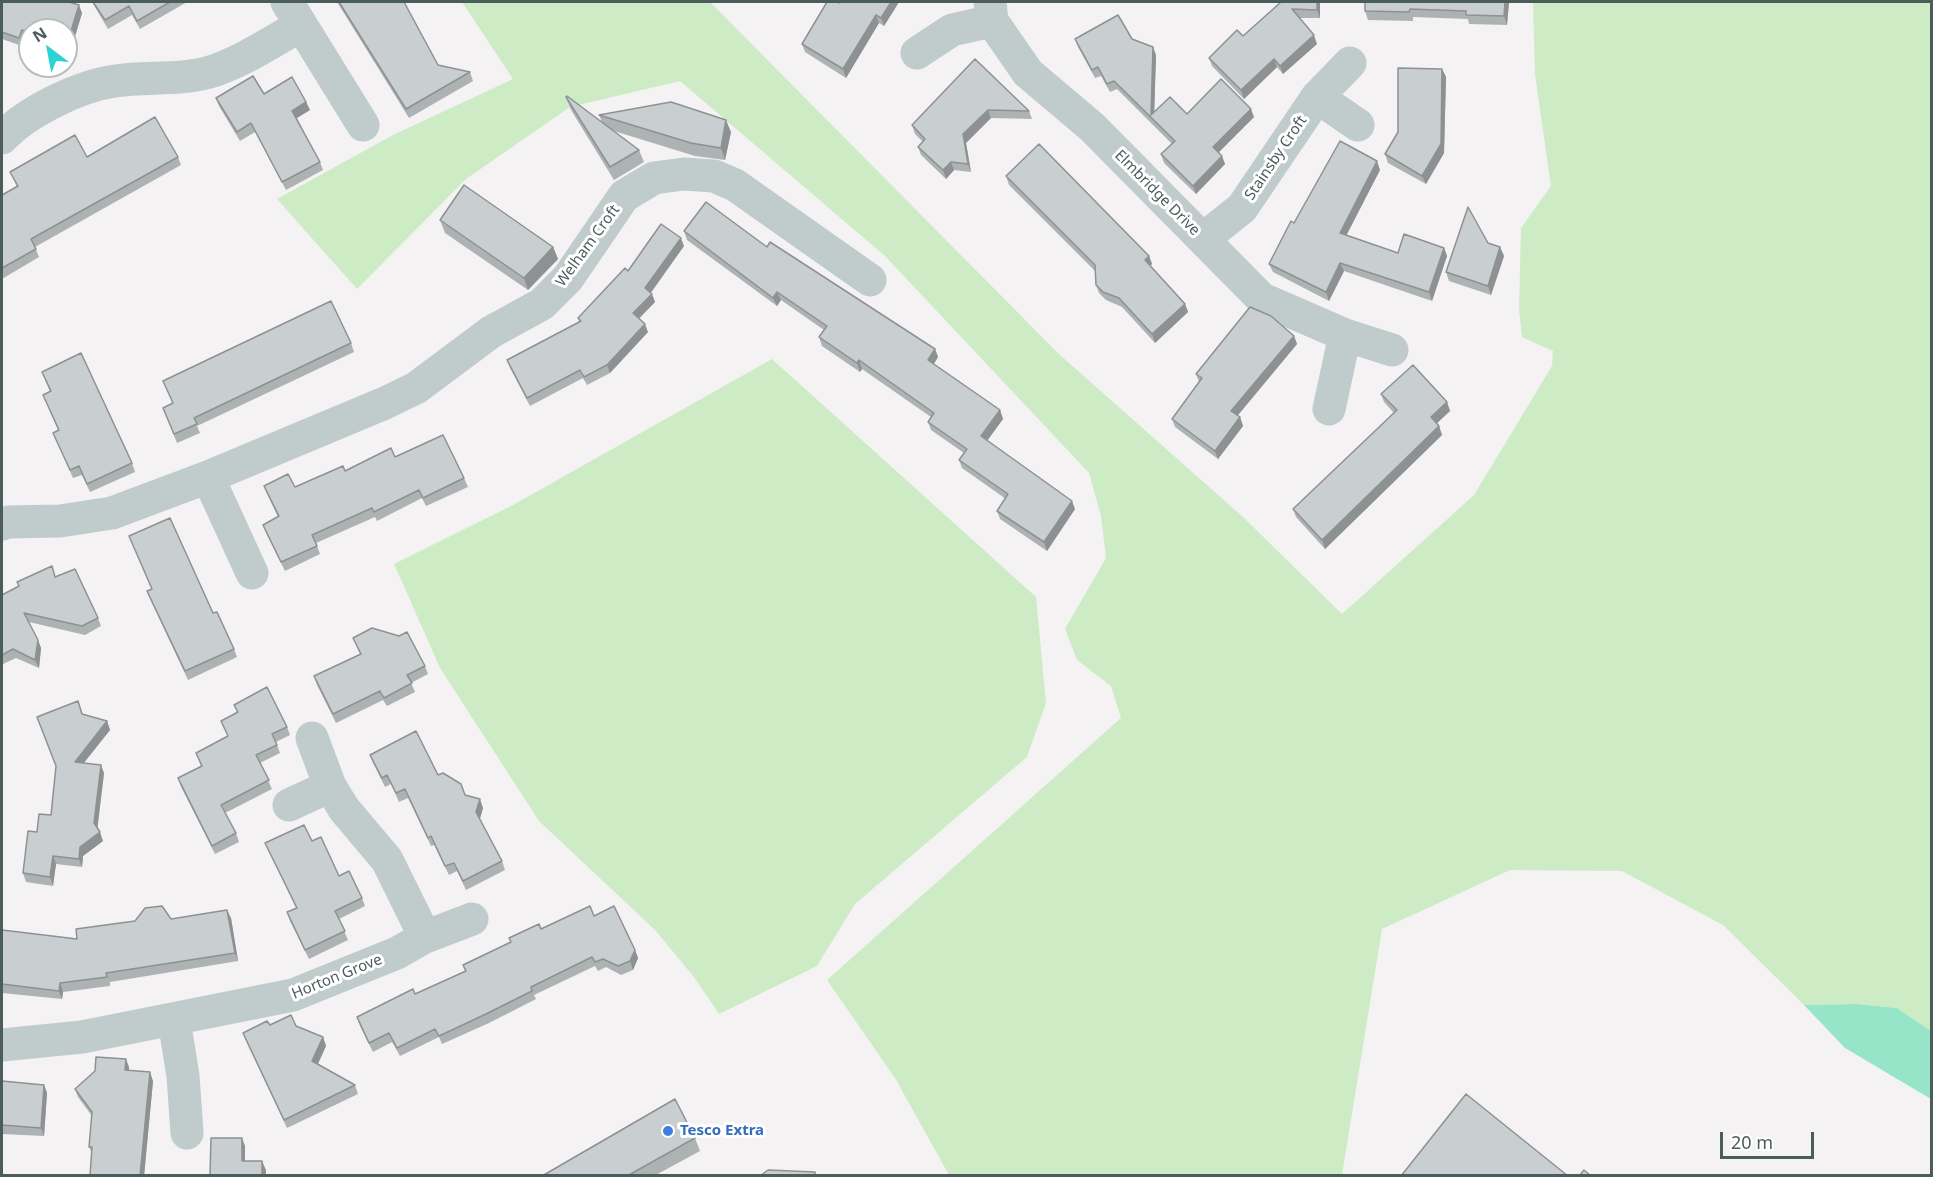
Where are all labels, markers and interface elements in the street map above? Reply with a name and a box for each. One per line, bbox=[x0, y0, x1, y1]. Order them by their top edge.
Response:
north arrow bbox=[18, 18, 78, 78]
text: N bbox=[28, 22, 51, 47]
street label: Stainsby Croft bbox=[1241, 112, 1311, 204]
street label: Elmbridge Drive bbox=[1111, 147, 1203, 239]
street label: Welham Croft bbox=[552, 202, 624, 290]
street label: Horton Grove bbox=[289, 951, 385, 1003]
scale bar bbox=[1723, 1120, 1818, 1158]
place label: Tesco Extra bbox=[680, 1122, 764, 1140]
marker: Tesco Extra bbox=[661, 1124, 675, 1138]
text: 20 m bbox=[1731, 1130, 1773, 1154]

